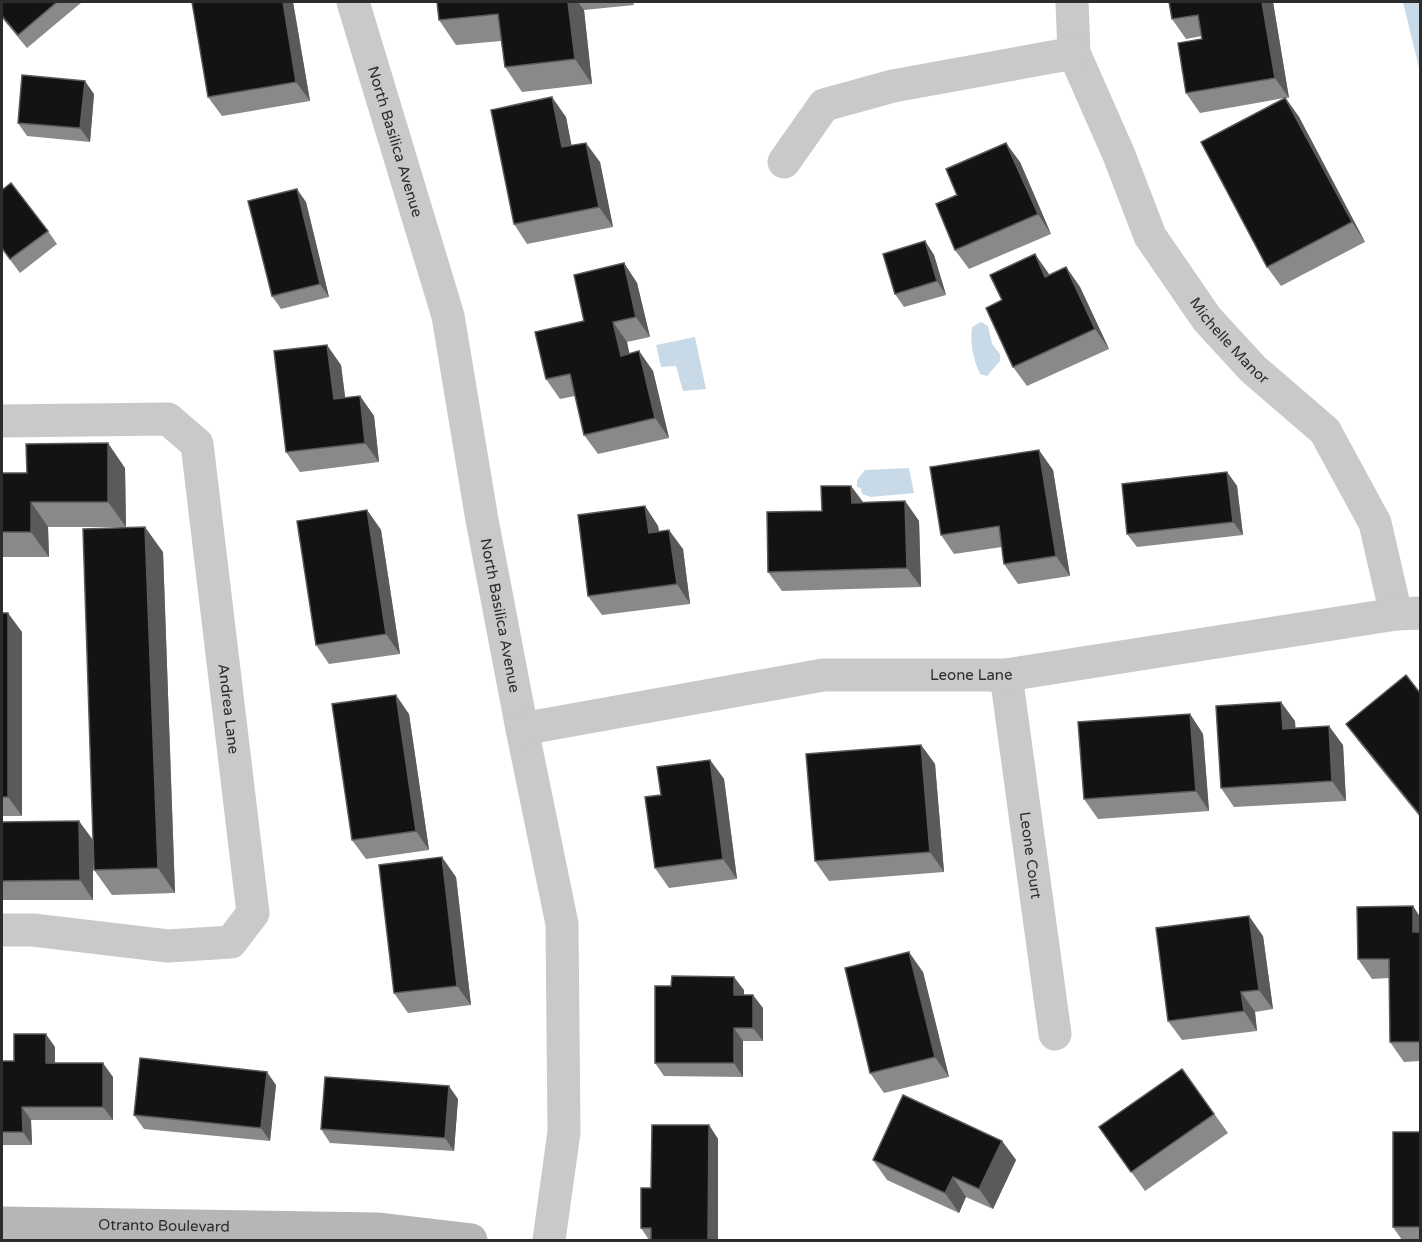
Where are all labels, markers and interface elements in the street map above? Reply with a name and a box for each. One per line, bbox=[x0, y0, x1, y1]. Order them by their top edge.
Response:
street label: North Basilica Avenue bbox=[364, 64, 427, 219]
street label: Michelle Manor bbox=[1186, 294, 1273, 388]
street label: North Basilica Avenue bbox=[477, 537, 524, 694]
street label: Andrea Lane bbox=[214, 663, 243, 755]
street label: Leone Lane bbox=[930, 665, 1014, 684]
street label: Leone Court bbox=[1016, 811, 1045, 900]
street label: Otranto Boulevard bbox=[98, 1216, 230, 1236]

